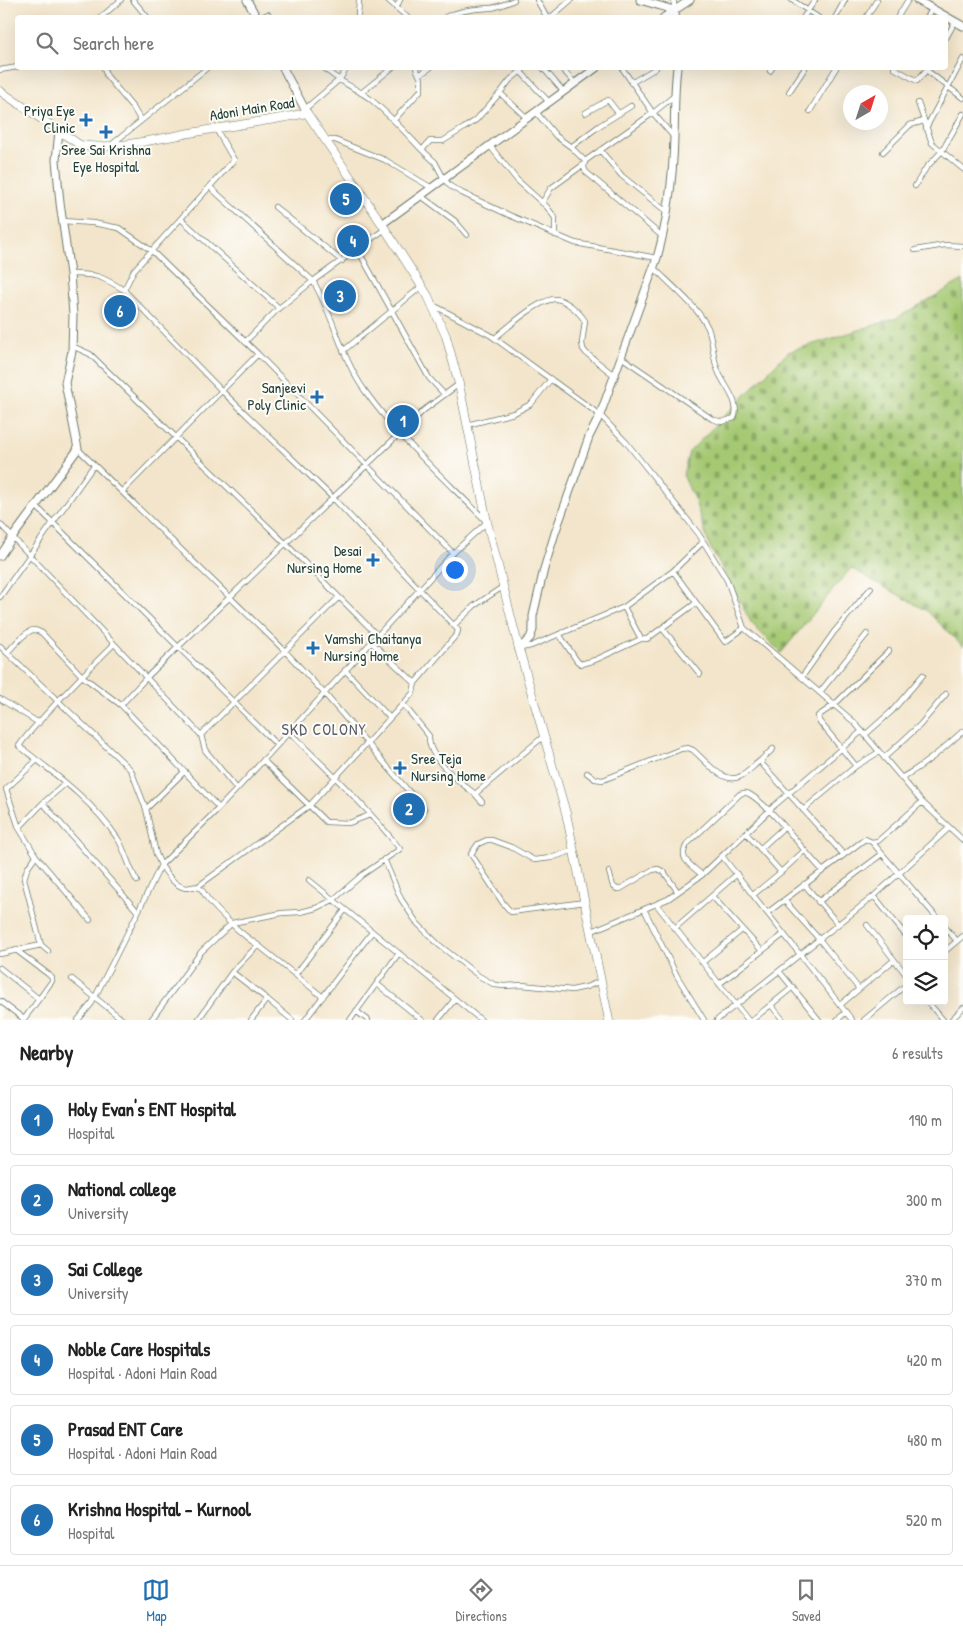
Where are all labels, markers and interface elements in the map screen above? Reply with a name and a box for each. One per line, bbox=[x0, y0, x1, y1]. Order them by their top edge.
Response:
search box bbox=[15, 15, 948, 70]
icon: search bbox=[33, 29, 61, 57]
text: Search here bbox=[73, 30, 154, 56]
north arrow bbox=[843, 85, 888, 130]
street label: Adoni Main Road bbox=[208, 91, 296, 126]
place label: Priya Eye Clinic bbox=[24, 100, 75, 138]
marker: Priya Eye Clinic bbox=[79, 113, 93, 127]
marker: Sree Sai Krishna Eye Hospital bbox=[99, 125, 113, 139]
place label: Sree Sai Krishna Eye Hospital bbox=[61, 139, 151, 177]
pin: 5 bbox=[330, 180, 362, 218]
pin: 4 bbox=[337, 222, 369, 260]
pin: 3 bbox=[324, 277, 356, 315]
pin: 6 bbox=[104, 292, 136, 330]
place label: Sanjeevi Poly Clinic bbox=[247, 377, 306, 415]
marker: Sanjeevi Poly Clinic bbox=[310, 390, 324, 404]
pin: 1 bbox=[387, 402, 419, 440]
place label: Desai Nursing Home bbox=[287, 540, 362, 578]
marker: Desai Nursing Home bbox=[366, 553, 380, 567]
your location bbox=[442, 557, 468, 583]
place label: Vamshi Chaitanya Nursing Home bbox=[324, 628, 421, 666]
marker: Vamshi Chaitanya Nursing Home bbox=[306, 641, 320, 655]
district label: SKD COLONY bbox=[281, 718, 367, 740]
place label: Sree Teja Nursing Home bbox=[411, 748, 486, 786]
marker: Sree Teja Nursing Home bbox=[393, 761, 407, 775]
pin: 2 bbox=[393, 790, 425, 828]
map controls bbox=[903, 915, 948, 1005]
button: locate bbox=[903, 915, 948, 960]
button: layers bbox=[903, 960, 948, 1005]
text: Nearby bbox=[20, 1038, 73, 1067]
text: 6 results bbox=[892, 1042, 943, 1064]
text: Holy Evan's ENT Hospital bbox=[68, 1096, 236, 1122]
text: 1 bbox=[34, 1109, 40, 1131]
text: 190 m bbox=[909, 1109, 942, 1131]
text: Hospital bbox=[68, 1122, 115, 1144]
text: National college bbox=[68, 1176, 176, 1202]
text: 2 bbox=[33, 1189, 41, 1211]
text: 300 m bbox=[906, 1189, 942, 1211]
text: University bbox=[68, 1202, 129, 1224]
text: Sai College bbox=[68, 1256, 143, 1282]
text: 3 bbox=[33, 1269, 41, 1291]
text: 370 m bbox=[905, 1269, 942, 1291]
text: University bbox=[68, 1282, 129, 1304]
text: Noble Care Hospitals bbox=[68, 1336, 210, 1362]
text: 4 bbox=[34, 1349, 40, 1371]
text: 420 m bbox=[907, 1349, 942, 1371]
text: Hospital · Adoni Main Road bbox=[68, 1362, 217, 1384]
text: Prasad ENT Care bbox=[68, 1416, 183, 1442]
text: 5 bbox=[34, 1429, 40, 1451]
text: 480 m bbox=[907, 1429, 942, 1451]
text: Hospital · Adoni Main Road bbox=[68, 1442, 217, 1464]
text: Krishna Hospital - Kurnool bbox=[68, 1496, 251, 1522]
text: 6 bbox=[34, 1509, 40, 1531]
text: 520 m bbox=[906, 1509, 942, 1531]
text: Hospital bbox=[68, 1522, 115, 1544]
tab: Map bbox=[142, 1576, 170, 1625]
tab: Directions bbox=[455, 1576, 507, 1625]
tab: Saved bbox=[792, 1576, 821, 1625]

